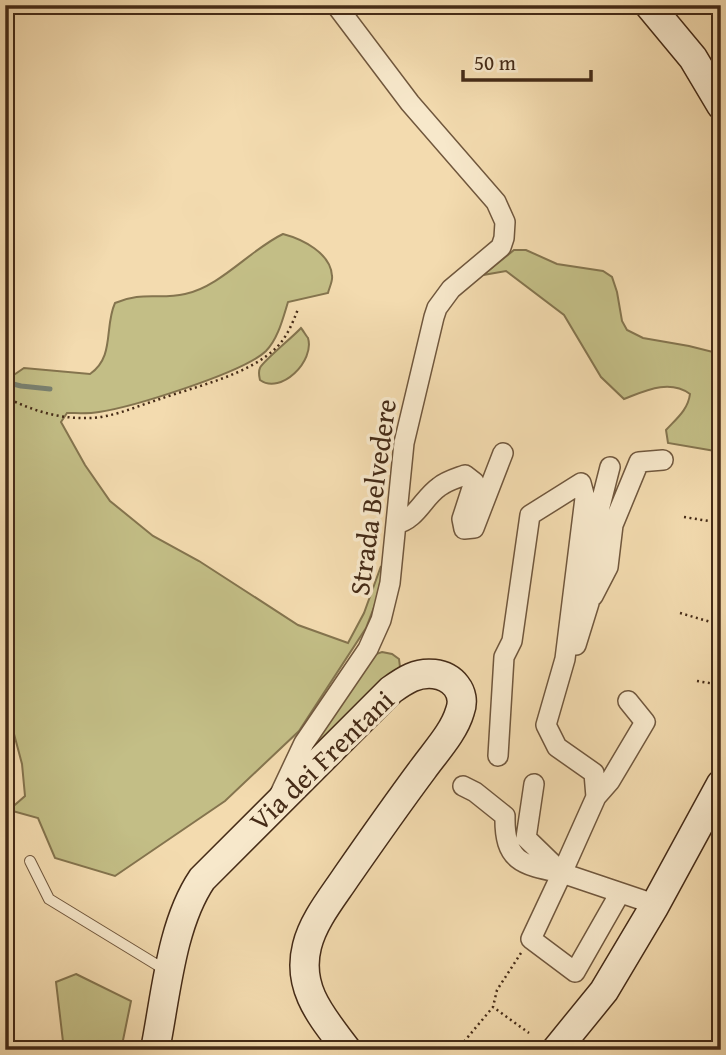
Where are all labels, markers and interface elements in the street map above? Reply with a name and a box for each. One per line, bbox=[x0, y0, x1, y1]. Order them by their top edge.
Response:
scale bar bbox=[463, 38, 591, 82]
text: 50 m bbox=[474, 47, 516, 78]
street label: Strada Belvedere bbox=[338, 396, 406, 598]
street label: Via dei Frentani bbox=[239, 680, 403, 840]

